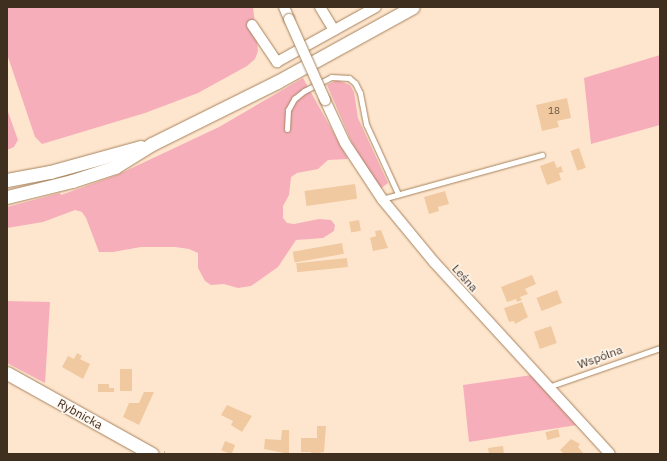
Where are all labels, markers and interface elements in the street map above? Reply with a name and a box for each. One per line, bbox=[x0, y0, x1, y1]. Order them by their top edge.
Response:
house number: 18 bbox=[548, 105, 560, 117]
street label: Leśna bbox=[449, 261, 481, 295]
street label: Wspólna bbox=[576, 342, 624, 372]
street label: Rybnicka bbox=[55, 396, 105, 432]

